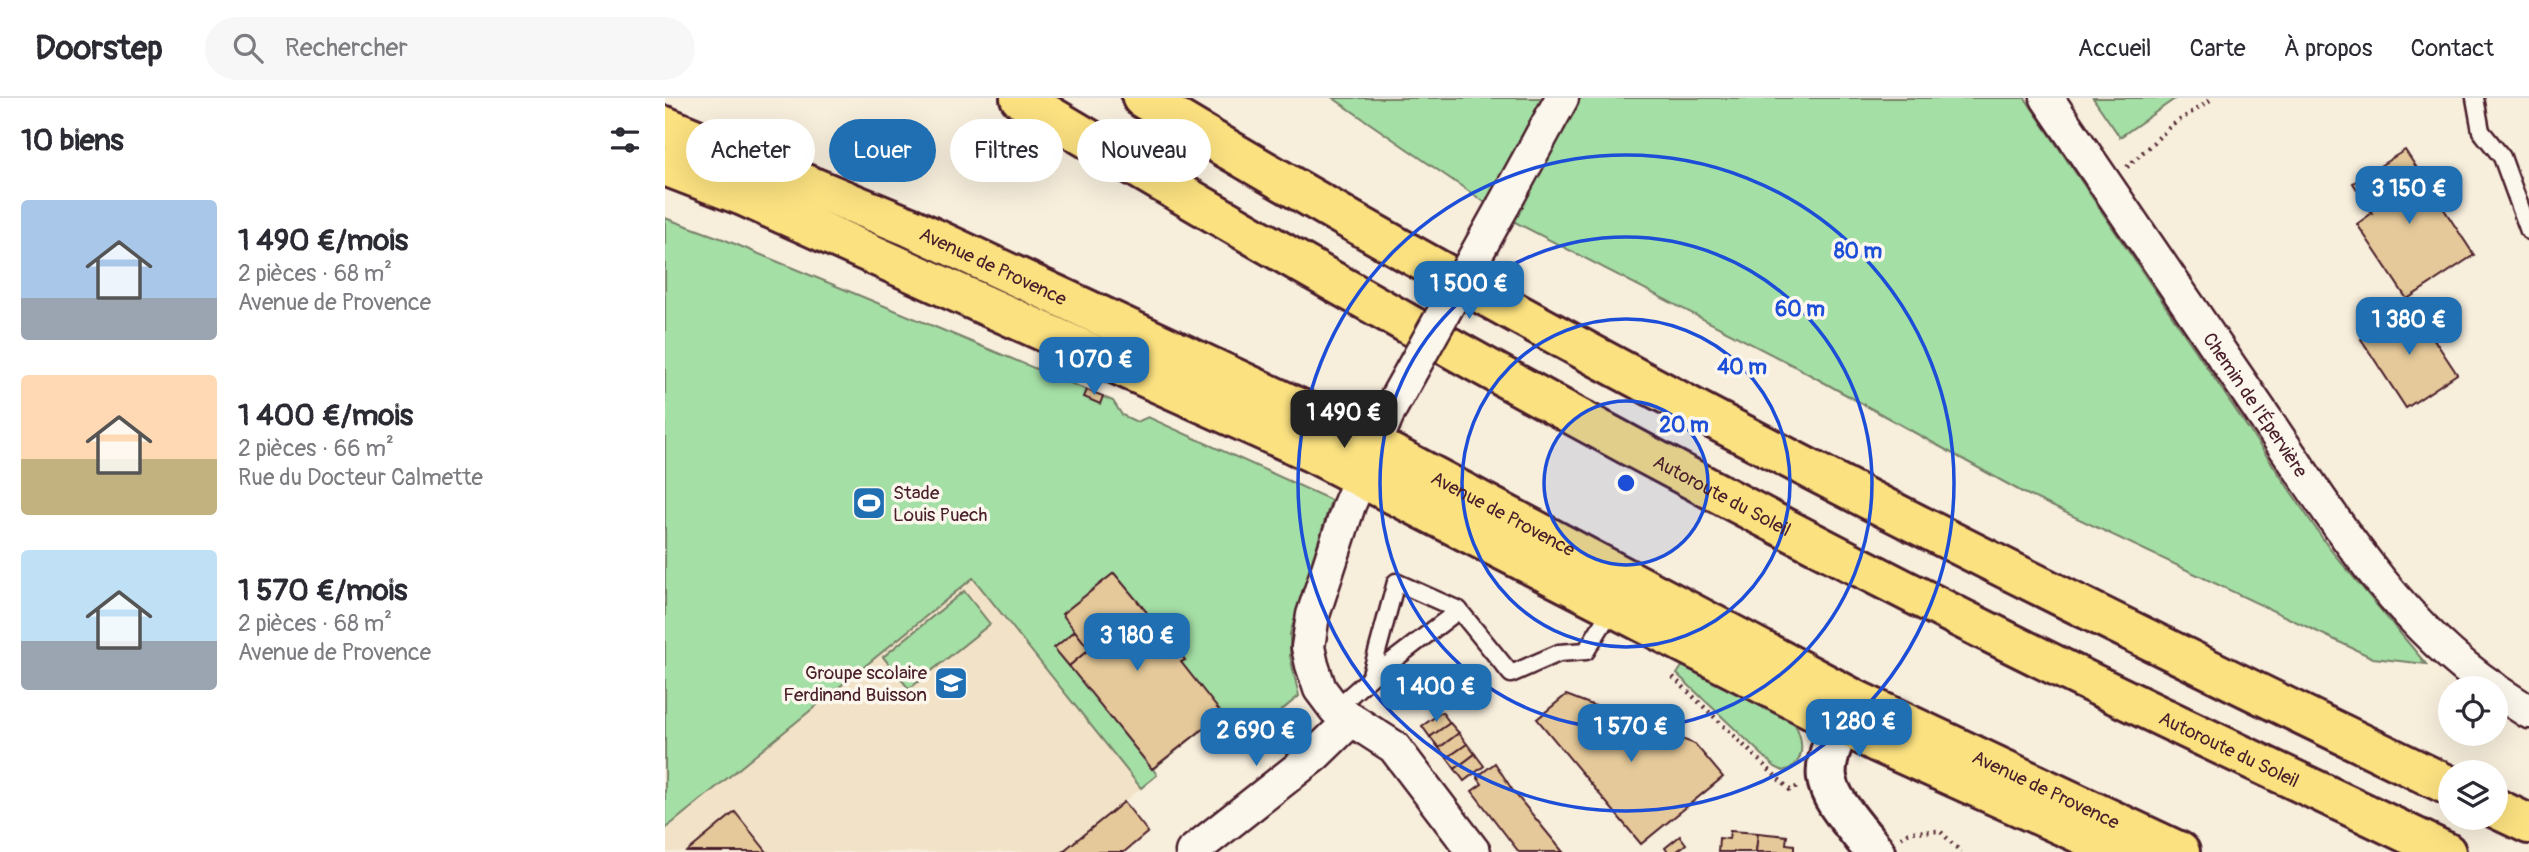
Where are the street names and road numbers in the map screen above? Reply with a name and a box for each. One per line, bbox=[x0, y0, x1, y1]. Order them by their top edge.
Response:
street label: Avenue de Provence bbox=[916, 222, 1071, 312]
street label: Chemin de l'Épervière bbox=[2197, 328, 2313, 483]
street label: Autoroute du Soleil bbox=[1649, 450, 1795, 542]
street label: Avenue de Provence bbox=[1427, 466, 1580, 562]
street label: Autoroute du Soleil bbox=[2155, 706, 2303, 793]
street label: Avenue de Provence bbox=[1968, 745, 2124, 835]

